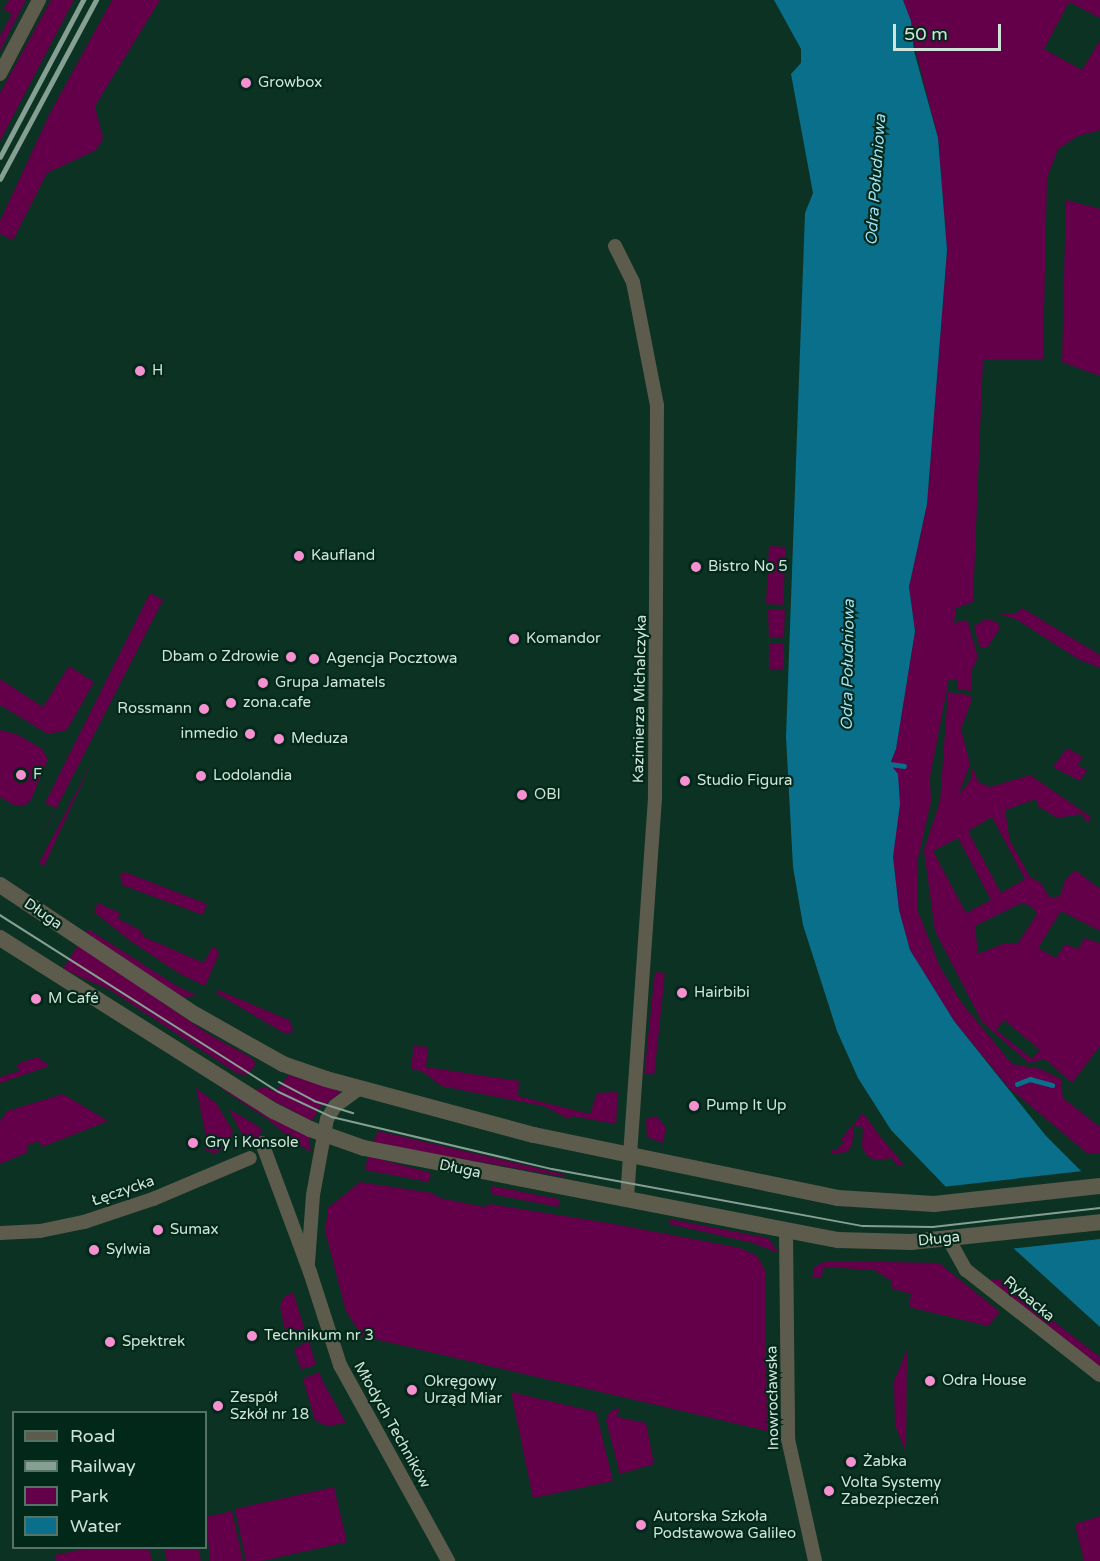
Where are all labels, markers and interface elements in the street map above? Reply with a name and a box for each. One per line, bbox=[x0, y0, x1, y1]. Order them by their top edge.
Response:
scale bar bbox=[896, 12, 1004, 50]
text: 50 m bbox=[904, 23, 948, 45]
place label: Growbox bbox=[258, 74, 322, 92]
marker: Growbox bbox=[239, 76, 253, 90]
water label: Odra Południowa bbox=[862, 114, 890, 246]
place label: H bbox=[152, 362, 163, 380]
marker: H bbox=[133, 364, 147, 378]
place label: Kaufland bbox=[311, 547, 375, 565]
marker: Kaufland bbox=[292, 549, 306, 563]
place label: Bistro No 5 bbox=[708, 558, 788, 576]
marker: Bistro No 5 bbox=[689, 560, 703, 574]
water label: Odra Południowa bbox=[837, 599, 859, 731]
street label: Kazimierza Michalczyka bbox=[630, 615, 650, 783]
place label: Komandor bbox=[526, 630, 601, 648]
marker: Komandor bbox=[507, 632, 521, 646]
place label: Dbam o Zdrowie bbox=[162, 648, 279, 666]
marker: Dbam o Zdrowie bbox=[284, 650, 298, 664]
place label: Agencja Pocztowa bbox=[326, 650, 458, 668]
marker: Agencja Pocztowa bbox=[307, 652, 321, 666]
place label: Grupa Jamatels bbox=[275, 674, 386, 692]
marker: Grupa Jamatels bbox=[256, 676, 270, 690]
place label: zona.cafe bbox=[243, 694, 311, 712]
marker: zona.cafe bbox=[224, 696, 238, 710]
place label: Rossmann bbox=[117, 700, 192, 718]
marker: Rossmann bbox=[197, 702, 211, 716]
place label: inmedio bbox=[181, 725, 238, 743]
marker: inmedio bbox=[243, 727, 257, 741]
place label: Meduza bbox=[291, 730, 348, 748]
marker: Meduza bbox=[272, 732, 286, 746]
place label: F bbox=[33, 766, 42, 784]
place label: Lodolandia bbox=[213, 767, 292, 785]
marker: F bbox=[14, 768, 28, 782]
marker: Lodolandia bbox=[194, 769, 208, 783]
place label: Studio Figura bbox=[697, 772, 792, 790]
marker: Studio Figura bbox=[678, 774, 692, 788]
place label: OBI bbox=[534, 786, 561, 804]
marker: OBI bbox=[515, 788, 529, 802]
street label: Długa bbox=[20, 895, 66, 933]
place label: Hairbibi bbox=[694, 984, 750, 1002]
marker: Hairbibi bbox=[675, 986, 689, 1000]
place label: M Café bbox=[48, 990, 99, 1008]
marker: M Café bbox=[29, 992, 43, 1006]
place label: Pump It Up bbox=[706, 1097, 787, 1115]
marker: Pump It Up bbox=[687, 1099, 701, 1113]
place label: Gry i Konsole bbox=[205, 1134, 299, 1152]
marker: Gry i Konsole bbox=[186, 1136, 200, 1150]
street label: Długa bbox=[437, 1156, 483, 1182]
street label: Łęczycka bbox=[89, 1172, 157, 1210]
place label: Sumax bbox=[170, 1221, 219, 1239]
marker: Sumax bbox=[151, 1223, 165, 1237]
street label: Długa bbox=[917, 1228, 961, 1250]
place label: Sylwia bbox=[106, 1241, 151, 1259]
marker: Sylwia bbox=[87, 1243, 101, 1257]
street label: Rybacka bbox=[1000, 1272, 1058, 1326]
place label: Technikum nr 3 bbox=[264, 1327, 374, 1345]
marker: Technikum nr 3 bbox=[245, 1329, 259, 1343]
place label: Spektrek bbox=[122, 1333, 185, 1351]
marker: Spektrek bbox=[103, 1335, 117, 1349]
street label: Inowrocławska bbox=[763, 1346, 783, 1450]
street label: Młodych Techników bbox=[350, 1359, 434, 1491]
place label: Okręgowy Urząd Miar bbox=[424, 1372, 502, 1407]
place label: Odra House bbox=[942, 1372, 1026, 1390]
marker: Odra House bbox=[923, 1374, 937, 1388]
marker: Okręgowy Urząd Miar bbox=[405, 1383, 419, 1397]
place label: Zespół Szkół nr 18 bbox=[230, 1388, 309, 1423]
marker: Zespół Szkół nr 18 bbox=[211, 1399, 225, 1413]
legend bbox=[12, 1411, 207, 1549]
text: Road bbox=[70, 1425, 115, 1447]
place label: Żabka bbox=[863, 1453, 907, 1471]
text: Railway bbox=[70, 1455, 136, 1477]
marker: Żabka bbox=[844, 1455, 858, 1469]
place label: Volta Systemy Zabezpieczeń bbox=[841, 1473, 941, 1508]
marker: Volta Systemy Zabezpieczeń bbox=[822, 1484, 836, 1498]
text: Park bbox=[70, 1485, 108, 1507]
place label: Autorska Szkoła Podstawowa Galileo bbox=[653, 1507, 796, 1542]
text: Water bbox=[70, 1515, 121, 1537]
marker: Autorska Szkoła Podstawowa Galileo bbox=[634, 1518, 648, 1532]

